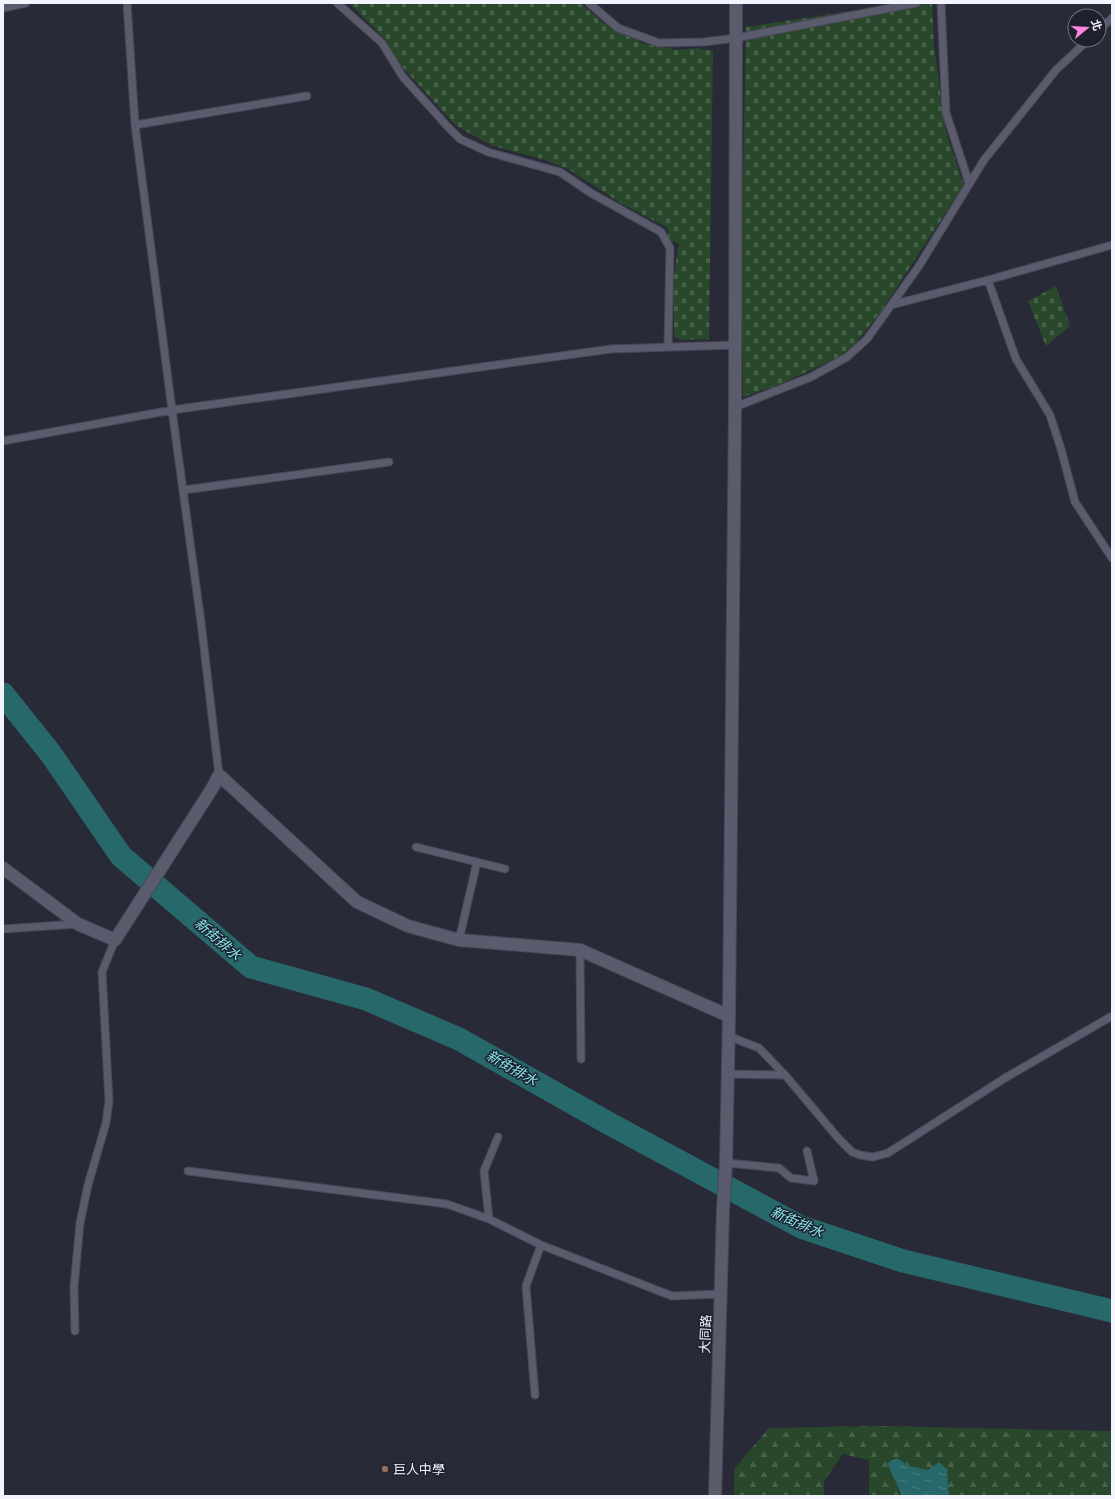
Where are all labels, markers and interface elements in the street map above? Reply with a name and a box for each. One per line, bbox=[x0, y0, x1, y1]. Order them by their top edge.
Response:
north arrow bbox=[1067, 8, 1107, 48]
text: 北 bbox=[1088, 18, 1105, 32]
water label: 新街排水 bbox=[191, 914, 246, 965]
water label: 新街排水 bbox=[483, 1046, 542, 1090]
water label: 新街排水 bbox=[768, 1202, 827, 1242]
street label: 大同路 bbox=[696, 1314, 714, 1354]
place label: 巨人中學 bbox=[393, 1461, 445, 1477]
marker: 巨人中學 bbox=[380, 1464, 390, 1474]

